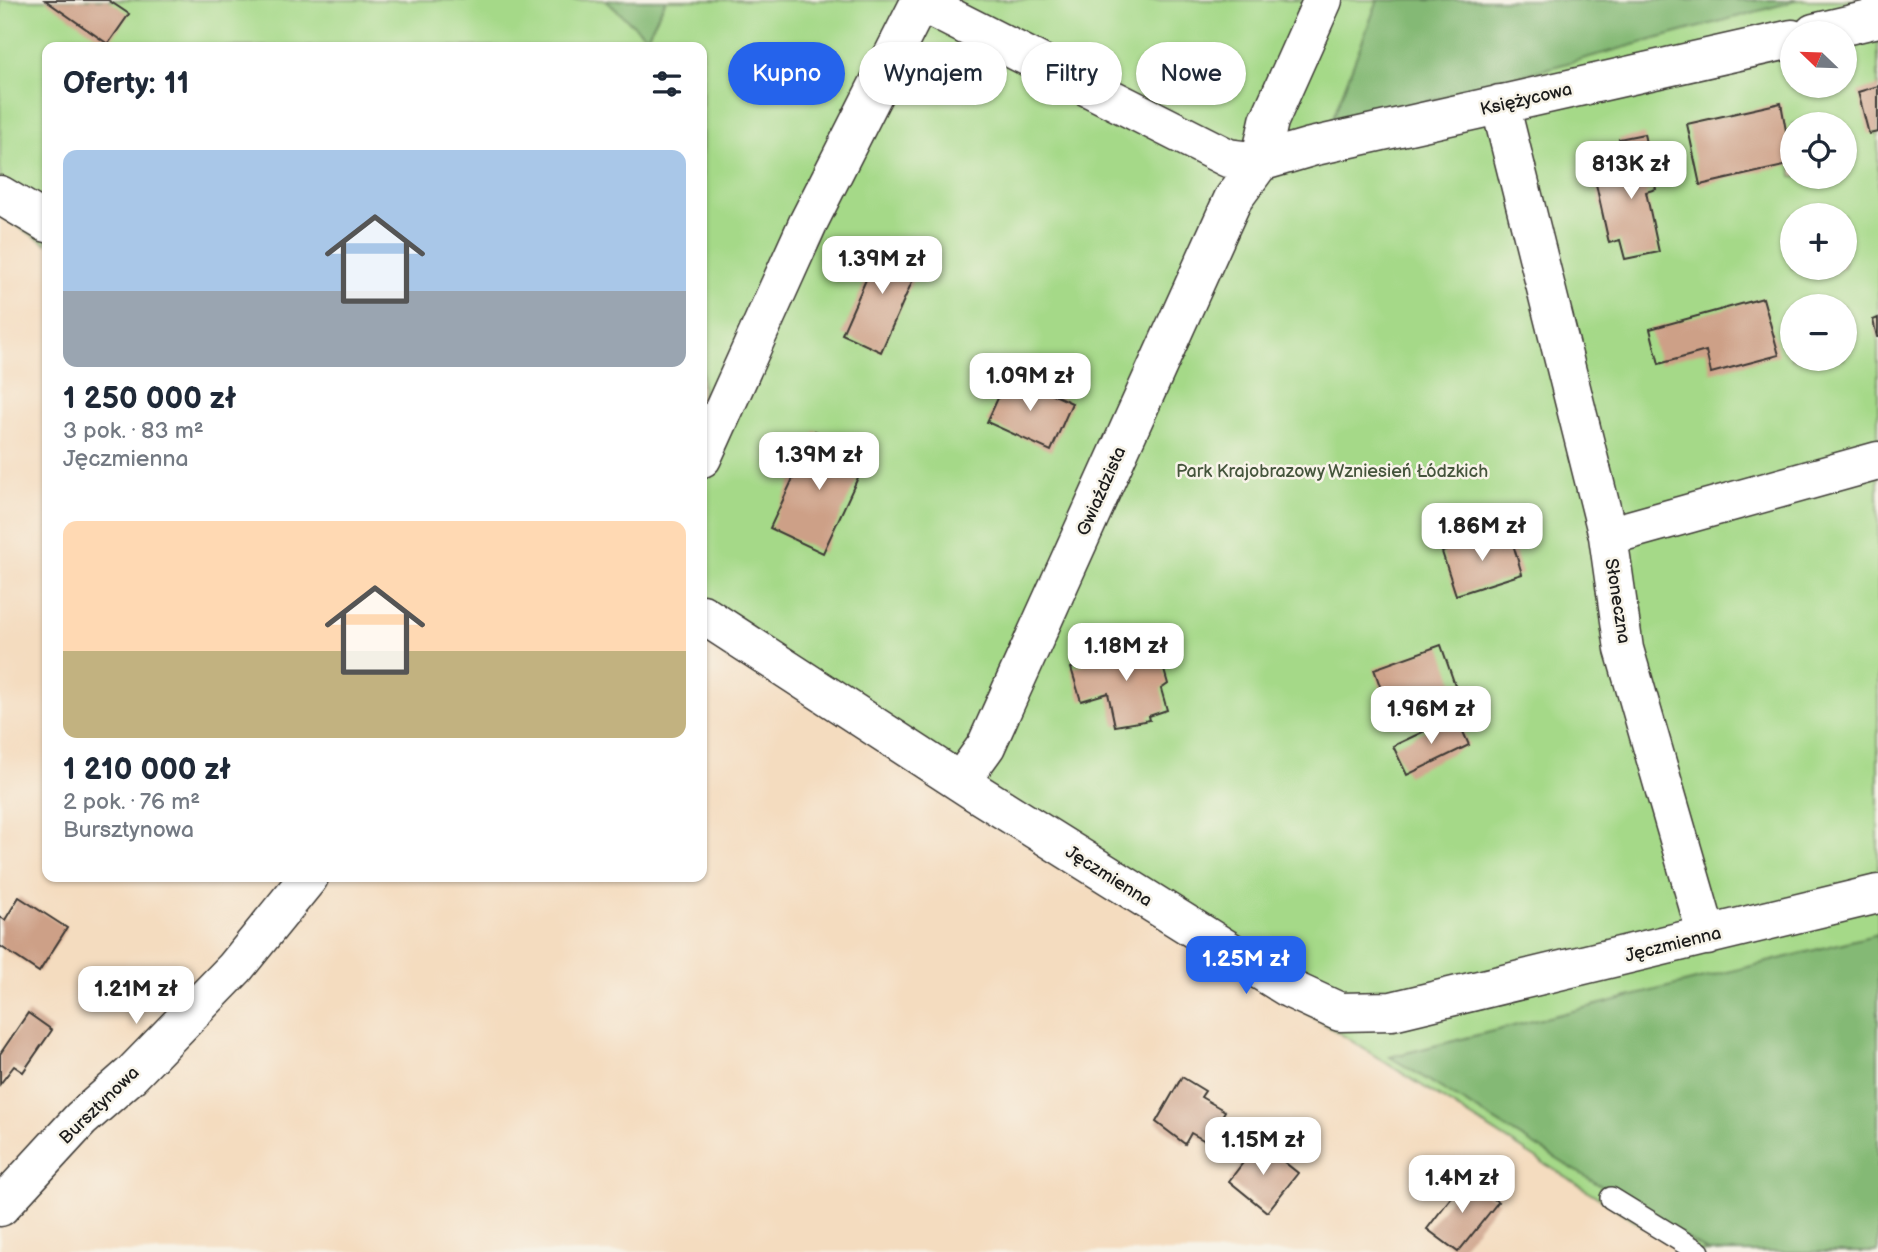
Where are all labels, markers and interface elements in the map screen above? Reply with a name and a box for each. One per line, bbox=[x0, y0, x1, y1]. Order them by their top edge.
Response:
north arrow bbox=[1780, 21, 1857, 98]
map controls bbox=[1780, 21, 1857, 371]
chip: Kupno bbox=[728, 42, 845, 105]
chip: Wynajem bbox=[859, 42, 1007, 105]
chip: Filtry bbox=[1021, 42, 1122, 105]
chip: Nowe bbox=[1136, 42, 1246, 105]
icon: filters bbox=[648, 65, 686, 103]
text: Oferty: 11 bbox=[63, 66, 189, 102]
street label: Księżycowa bbox=[1478, 79, 1574, 120]
button: locate bbox=[1780, 112, 1857, 189]
pin: 813K zł bbox=[1566, 142, 1696, 201]
text: 813K zł bbox=[1592, 150, 1670, 178]
icon: home bbox=[312, 196, 438, 322]
button: + bbox=[1780, 203, 1857, 280]
pin: 1.39M zł bbox=[810, 236, 954, 296]
text: 1.39M zł bbox=[838, 245, 926, 273]
button: − bbox=[1780, 294, 1857, 371]
pin: 1.09M zł bbox=[958, 354, 1102, 413]
text: 1.09M zł bbox=[986, 362, 1074, 390]
text: 1 250 000 zł bbox=[63, 381, 236, 417]
text: 3 pok. · 83 m² bbox=[63, 417, 204, 445]
pin: 1.39M zł bbox=[747, 433, 891, 492]
text: 1.39M zł bbox=[775, 441, 863, 469]
street label: Gwiaździsta bbox=[1073, 443, 1130, 539]
text: Jęczmienna bbox=[63, 445, 188, 473]
park label: Park Krajobrazowy Wzniesień Łódzkich bbox=[1176, 461, 1488, 482]
pin: 1.86M zł bbox=[1410, 504, 1554, 563]
text: 1.86M zł bbox=[1438, 512, 1526, 540]
street label: Słoneczna bbox=[1600, 557, 1635, 645]
icon: home bbox=[312, 567, 438, 693]
pin: 1.18M zł bbox=[1054, 624, 1198, 683]
text: 1.18M zł bbox=[1084, 632, 1168, 660]
pin: 1.96M zł bbox=[1359, 686, 1503, 746]
text: 1.96M zł bbox=[1387, 695, 1475, 723]
text: 1 210 000 zł bbox=[63, 752, 231, 788]
text: 2 pok. · 76 m² bbox=[63, 788, 200, 816]
text: Bursztynowa bbox=[63, 816, 194, 844]
street label: Jęczmienna bbox=[1062, 842, 1156, 911]
street label: Jęczmienna bbox=[1623, 922, 1723, 967]
pin: 1.25M zł bbox=[1174, 936, 1318, 996]
text: 1.25M zł bbox=[1202, 945, 1290, 973]
pin: 1.21M zł bbox=[64, 967, 208, 1026]
text: 1.21M zł bbox=[94, 975, 178, 1003]
street label: Bursztynowa bbox=[55, 1062, 143, 1148]
pin: 1.15M zł bbox=[1191, 1118, 1335, 1177]
text: 1.15M zł bbox=[1221, 1126, 1305, 1154]
pin: 1.4M zł bbox=[1397, 1156, 1527, 1215]
text: 1.4M zł bbox=[1425, 1164, 1499, 1192]

